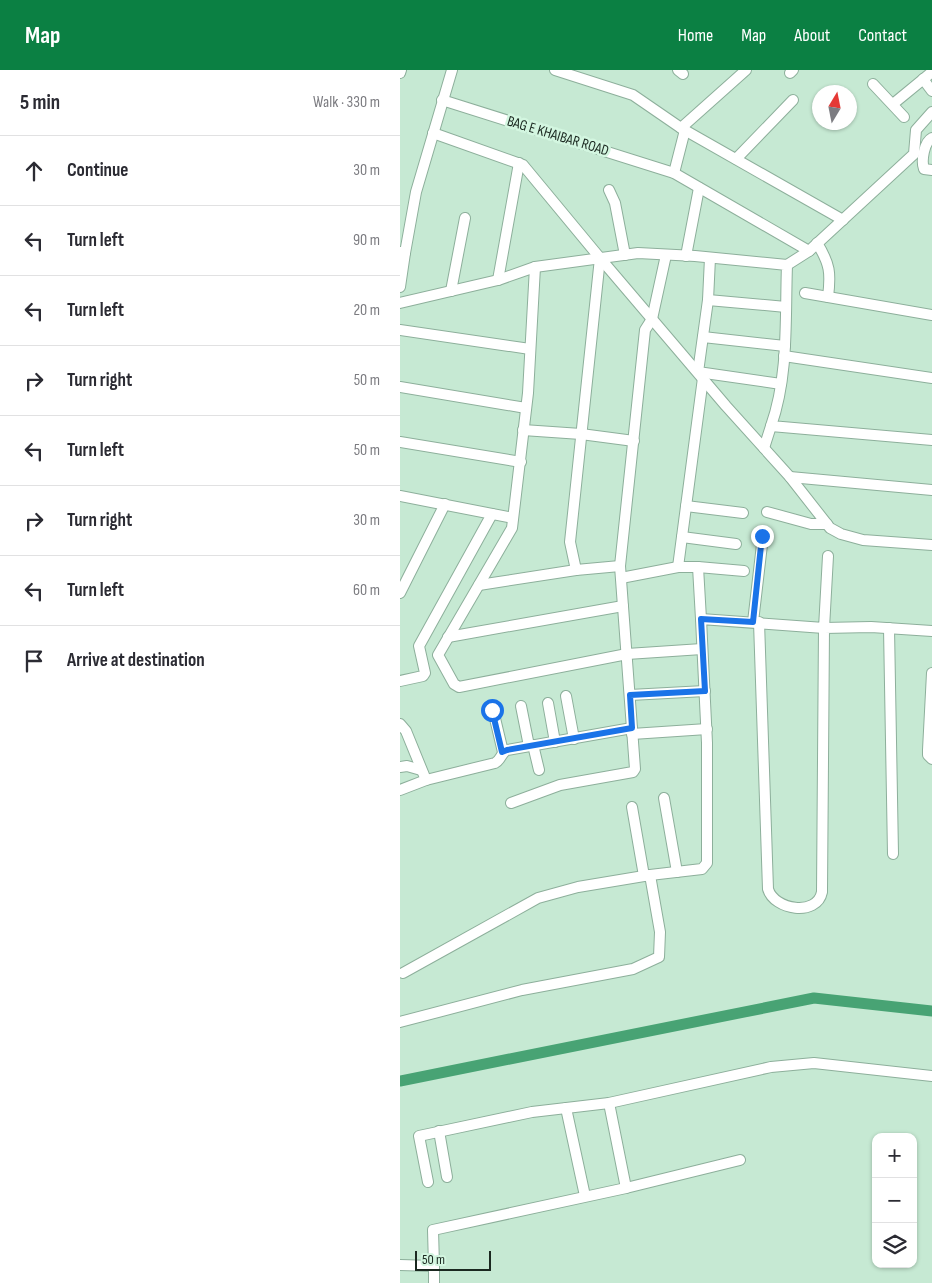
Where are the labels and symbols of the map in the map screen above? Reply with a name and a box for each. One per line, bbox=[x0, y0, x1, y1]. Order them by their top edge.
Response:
north arrow bbox=[812, 85, 857, 130]
street label: BAG E KHAIBAR ROAD bbox=[505, 111, 611, 161]
route end bbox=[751, 525, 774, 548]
route start bbox=[481, 699, 504, 722]
scale bar bbox=[415, 1248, 491, 1271]

